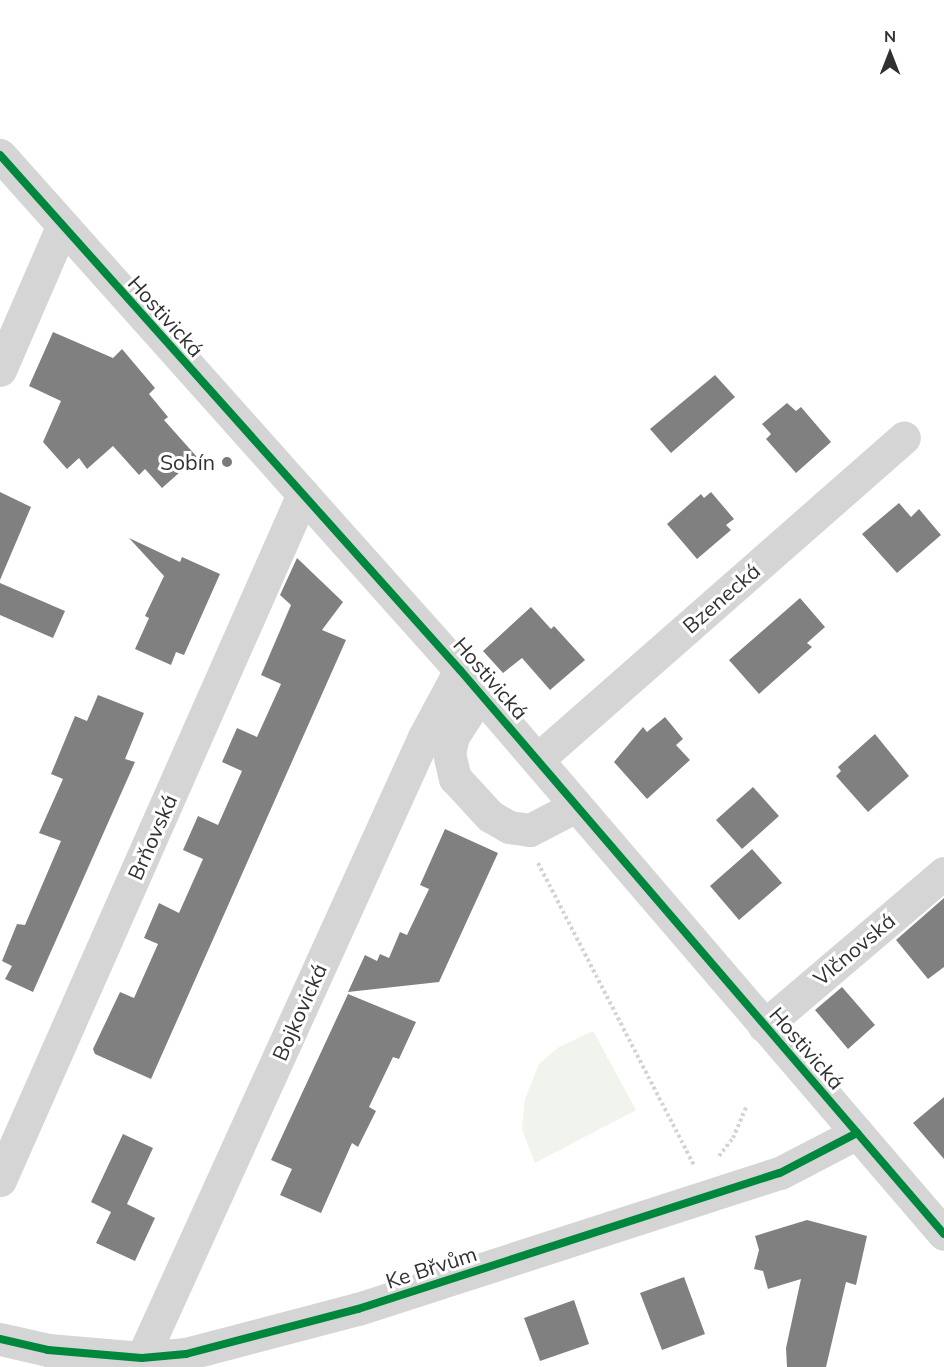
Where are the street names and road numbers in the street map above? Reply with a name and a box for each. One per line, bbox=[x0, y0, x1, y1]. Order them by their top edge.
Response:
street label: Hostivická bbox=[123, 270, 209, 362]
street label: Bzenecká bbox=[677, 558, 765, 638]
street label: Hostivická bbox=[448, 632, 534, 724]
street label: Brňovská bbox=[122, 790, 182, 884]
street label: Vlčnovská bbox=[808, 908, 900, 990]
street label: Bojkovická bbox=[266, 960, 332, 1064]
street label: Hostivická bbox=[764, 1002, 850, 1094]
street label: Ke Břvům bbox=[382, 1240, 480, 1294]

